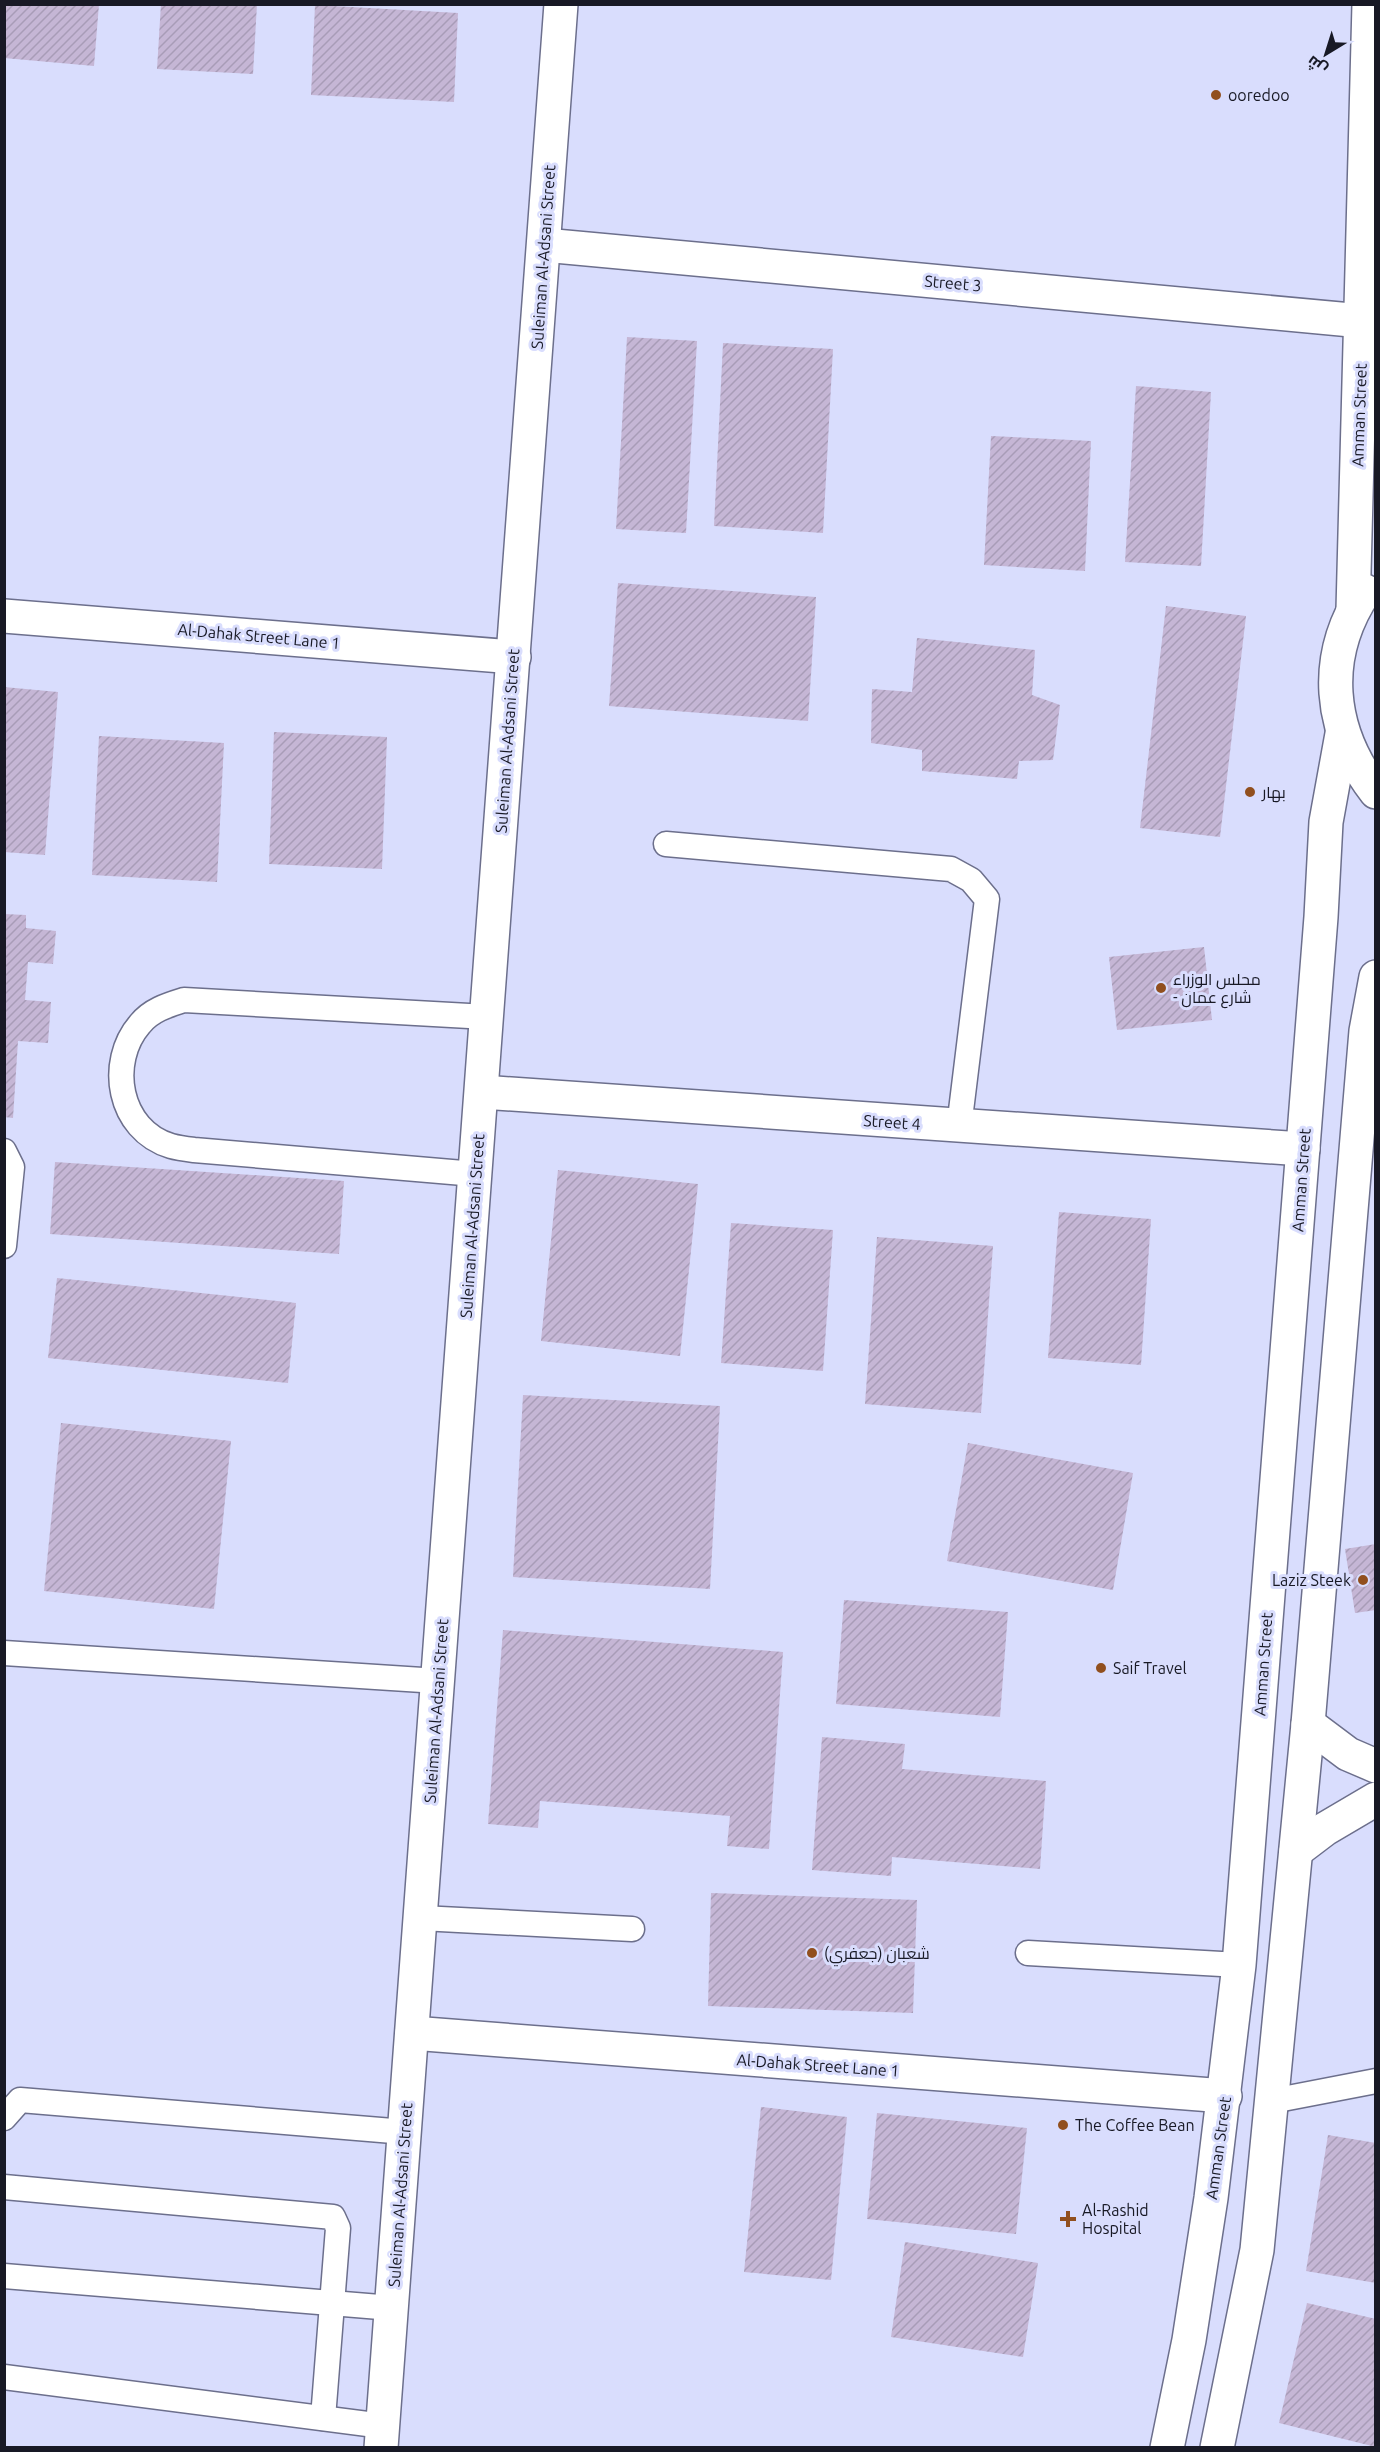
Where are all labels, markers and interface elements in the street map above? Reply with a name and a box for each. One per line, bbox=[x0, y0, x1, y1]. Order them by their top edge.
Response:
north arrow bbox=[1296, 24, 1356, 84]
text: ش bbox=[1303, 52, 1331, 79]
place label: ooredoo bbox=[1228, 86, 1290, 104]
marker: ooredoo bbox=[1209, 88, 1223, 102]
street label: Suleiman Al-Adsani Street bbox=[528, 164, 558, 350]
street label: Street 3 bbox=[924, 272, 982, 294]
street label: Amman Street bbox=[1348, 362, 1370, 467]
street label: Al-Dahak Street Lane 1 bbox=[177, 620, 341, 652]
street label: Suleiman Al-Adsani Street bbox=[492, 648, 522, 834]
place label: بهار bbox=[1261, 783, 1286, 803]
marker: بهار bbox=[1243, 785, 1257, 799]
place label: مجلس الوزراء - شارع عمان bbox=[1173, 970, 1261, 1009]
marker: مجلس الوزراء - شارع عمان bbox=[1154, 981, 1168, 995]
street label: Street 4 bbox=[863, 1111, 921, 1133]
street label: Amman Street bbox=[1288, 1127, 1314, 1232]
street label: Suleiman Al-Adsani Street bbox=[457, 1133, 487, 1319]
place label: Laziz Steek bbox=[1272, 1571, 1351, 1589]
marker: Laziz Steek bbox=[1356, 1573, 1370, 1587]
street label: Amman Street bbox=[1250, 1611, 1276, 1716]
street label: Suleiman Al-Adsani Street bbox=[421, 1618, 451, 1804]
place label: Saif Travel bbox=[1113, 1659, 1187, 1677]
marker: Saif Travel bbox=[1094, 1661, 1108, 1675]
place label: شعبان (جعفري) bbox=[824, 1944, 930, 1967]
marker: شعبان (جعفري) bbox=[805, 1946, 819, 1960]
street label: Al-Dahak Street Lane 1 bbox=[736, 2050, 900, 2080]
street label: Amman Street bbox=[1202, 2095, 1234, 2201]
street label: Suleiman Al-Adsani Street bbox=[385, 2102, 415, 2288]
place label: The Coffee Bean bbox=[1075, 2116, 1195, 2134]
marker: The Coffee Bean bbox=[1056, 2118, 1070, 2132]
place label: Al-Rashid Hospital bbox=[1082, 2201, 1149, 2237]
marker: Al-Rashid Hospital bbox=[1059, 2210, 1077, 2228]

